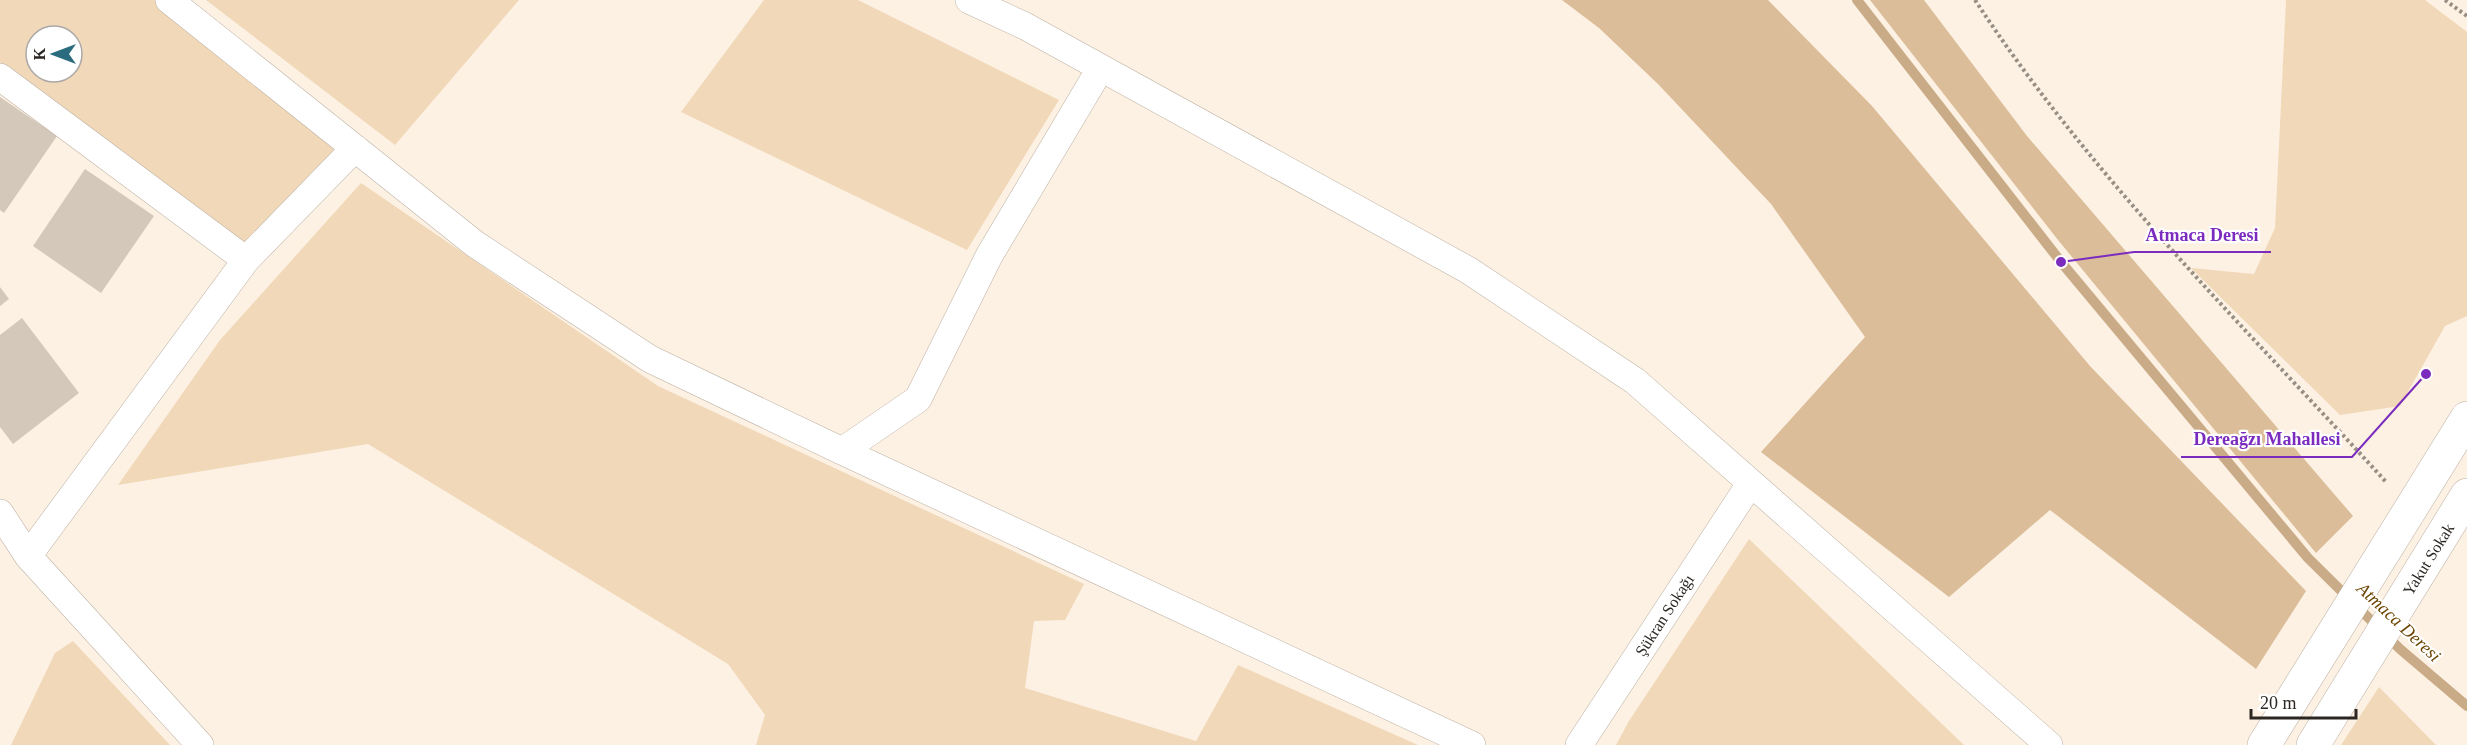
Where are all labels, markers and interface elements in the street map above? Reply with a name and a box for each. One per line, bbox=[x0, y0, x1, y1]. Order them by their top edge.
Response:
north arrow bbox=[24, 24, 84, 84]
text: K bbox=[31, 47, 48, 60]
callout: Atmaca Deresi bbox=[2134, 216, 2271, 252]
text: Atmaca Deresi bbox=[2145, 225, 2259, 245]
callout: Dereağzı Mahallesi bbox=[2181, 421, 2352, 457]
text: Dereağzı Mahallesi bbox=[2193, 429, 2341, 449]
street label: Yakut Sokak bbox=[2400, 520, 2457, 598]
street label: Şükran Sokağı bbox=[1632, 571, 1698, 660]
water label: Atmaca Deresi bbox=[2352, 578, 2445, 666]
scale bar bbox=[2251, 682, 2356, 720]
text: 20 m bbox=[2260, 693, 2297, 713]

